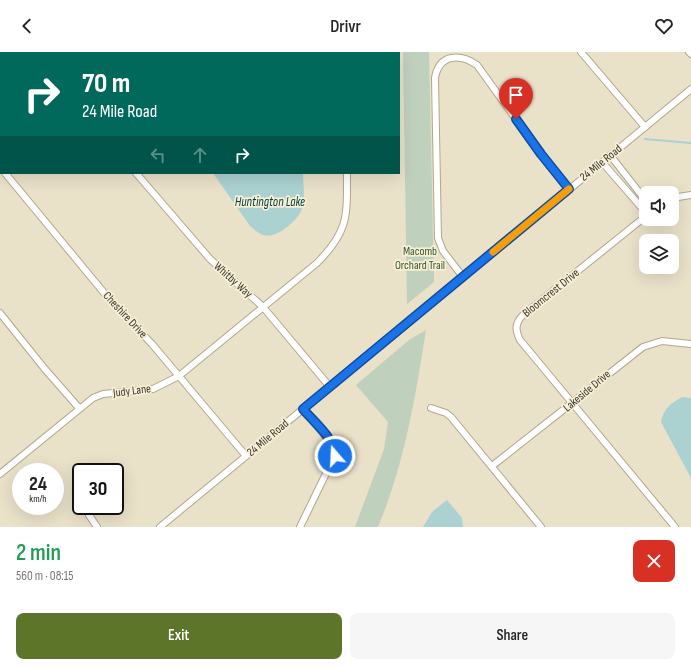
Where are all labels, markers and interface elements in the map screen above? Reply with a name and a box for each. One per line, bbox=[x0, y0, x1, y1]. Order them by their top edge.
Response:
icon: back bbox=[16, 15, 38, 37]
icon: heart bbox=[653, 15, 675, 37]
text: Drivr bbox=[330, 16, 361, 37]
text: 70 m bbox=[82, 67, 130, 100]
icon: right bbox=[16, 68, 68, 120]
pin bbox=[499, 78, 533, 119]
icon: arrive bbox=[505, 84, 527, 106]
text: 24 Mile Road bbox=[82, 101, 157, 122]
street label: 24 Mile Road bbox=[577, 141, 625, 185]
icon: left bbox=[147, 144, 169, 166]
icon: ahead bbox=[189, 144, 211, 166]
icon: right bbox=[231, 144, 253, 166]
map controls bbox=[639, 186, 679, 274]
button: sound bbox=[639, 186, 679, 226]
water label: Huntington Lake bbox=[235, 194, 305, 210]
button: layers bbox=[639, 234, 679, 274]
park label: Macomb Orchard Trail bbox=[395, 244, 445, 273]
street label: Whitby Way bbox=[211, 259, 256, 302]
street label: Bloomcrest Drive bbox=[520, 265, 583, 320]
street label: Cheshire Drive bbox=[100, 289, 151, 342]
street label: Lakeside Drive bbox=[560, 367, 614, 415]
street label: Judy Lane bbox=[111, 381, 152, 401]
street label: 24 Mile Road bbox=[244, 416, 292, 460]
position arrow bbox=[314, 435, 356, 477]
speed limit sign: 30 bbox=[72, 463, 124, 515]
text: 24 bbox=[29, 472, 47, 496]
text: km/h bbox=[29, 493, 47, 505]
text: 2 min bbox=[16, 538, 61, 567]
button: close bbox=[633, 540, 675, 582]
text: 560 m · 08:15 bbox=[16, 568, 74, 584]
button: Exit bbox=[16, 613, 342, 659]
button: Share bbox=[350, 613, 675, 659]

